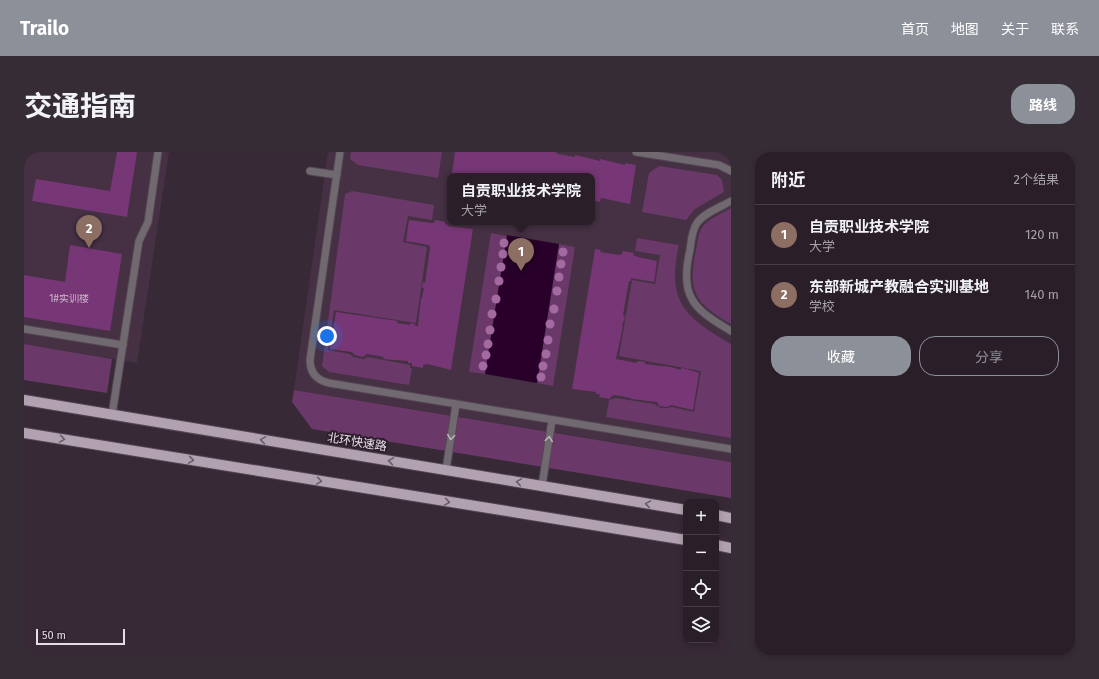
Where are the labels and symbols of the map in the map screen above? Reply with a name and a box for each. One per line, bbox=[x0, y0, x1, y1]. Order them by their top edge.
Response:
pin: 2 bbox=[76, 215, 102, 248]
pin: 1 bbox=[508, 238, 534, 271]
house number: 1#实训楼 bbox=[49, 293, 89, 305]
your location bbox=[317, 326, 337, 346]
street label: 北环快速路 bbox=[326, 430, 388, 454]
one-way arrow bbox=[59, 434, 66, 443]
one-way arrow bbox=[447, 434, 456, 440]
one-way arrow bbox=[260, 436, 266, 445]
one-way arrow bbox=[544, 436, 553, 442]
one-way arrow bbox=[188, 455, 194, 464]
one-way arrow bbox=[388, 457, 394, 466]
one-way arrow bbox=[316, 476, 322, 485]
one-way arrow bbox=[516, 479, 522, 487]
one-way arrow bbox=[444, 497, 451, 505]
one-way arrow bbox=[644, 500, 651, 509]
scale bar bbox=[36, 627, 125, 646]

